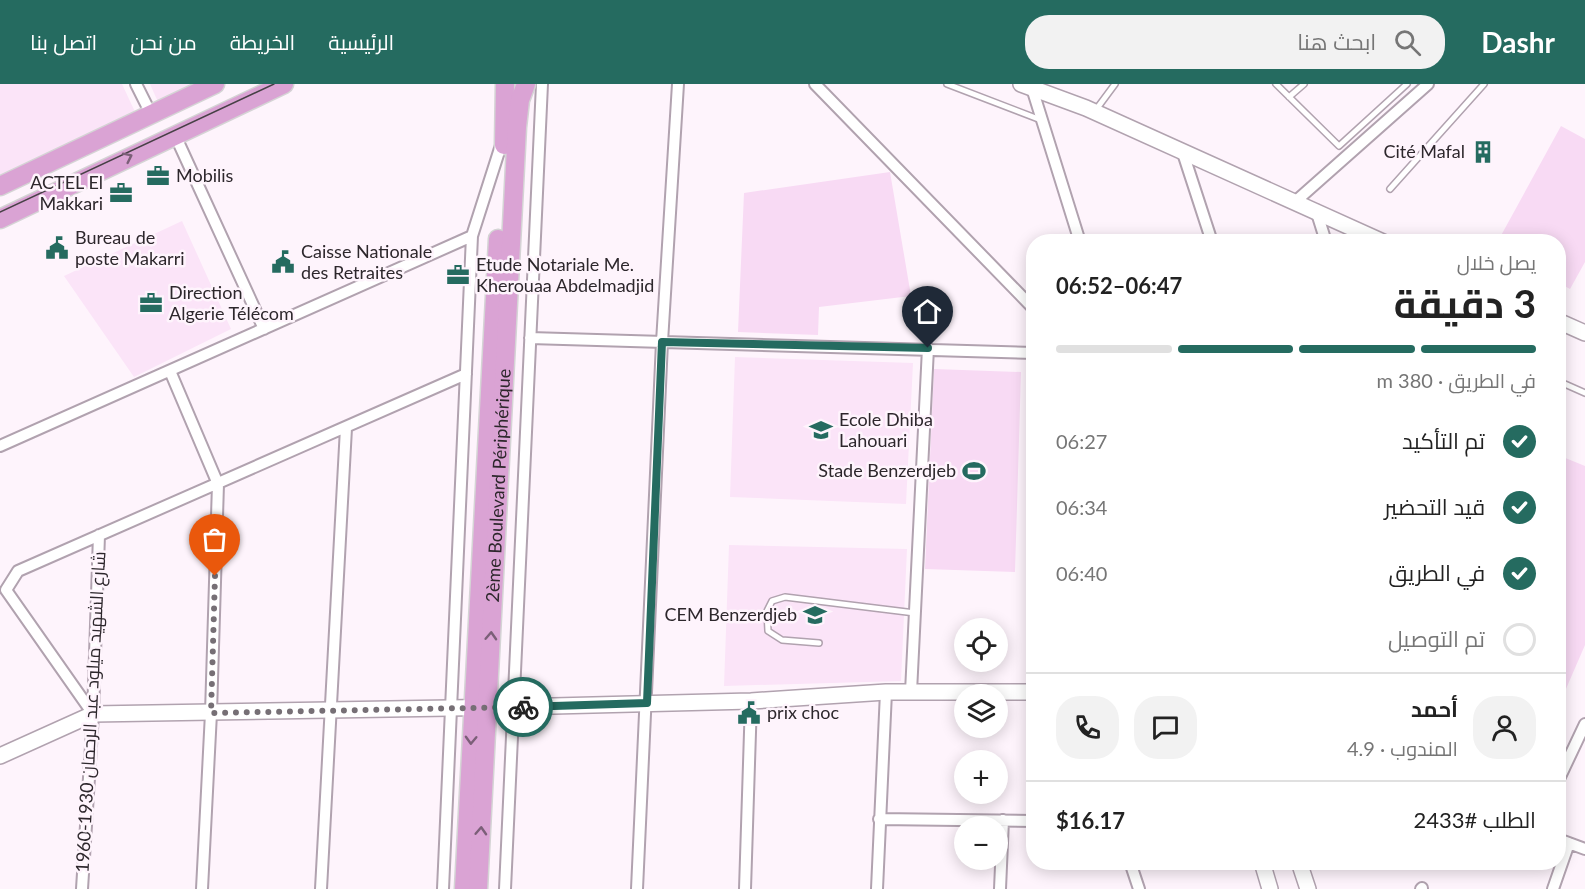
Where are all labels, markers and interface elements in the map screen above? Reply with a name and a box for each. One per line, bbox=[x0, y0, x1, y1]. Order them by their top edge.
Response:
search box bbox=[1025, 15, 1445, 69]
text: Dashr bbox=[1481, 25, 1555, 59]
icon: search bbox=[1391, 26, 1424, 59]
text: ابحث هنا bbox=[1297, 28, 1376, 55]
text: اتصل بنا bbox=[30, 29, 97, 54]
text: من نحن bbox=[130, 29, 197, 54]
text: الخريطة bbox=[230, 29, 295, 54]
text: الرئيسية bbox=[328, 29, 394, 54]
building icon: Cité Mafal bbox=[1470, 139, 1496, 165]
place label: Cité Mafal bbox=[1383, 140, 1465, 162]
one-way arrow bbox=[122, 152, 133, 164]
office icon: Mobilis bbox=[145, 163, 171, 189]
place label: Mobilis bbox=[176, 164, 234, 186]
place label: ACTEL El Makkari bbox=[30, 171, 103, 214]
office icon: ACTEL El Makkari bbox=[108, 180, 134, 206]
place label: Bureau de poste Makarri bbox=[75, 226, 185, 269]
public building icon: Bureau de poste Makarri bbox=[44, 235, 70, 261]
place label: Caisse Nationale des Retraites bbox=[301, 240, 432, 283]
public building icon: Caisse Nationale des Retraites bbox=[270, 249, 296, 275]
text: يصل خلال bbox=[1457, 250, 1536, 274]
place label: Etude Notariale Me. Kherouaa Abdelmadjid bbox=[476, 253, 654, 296]
office icon: Etude Notariale Me. Kherouaa Abdelmadjid bbox=[445, 262, 471, 288]
text: 06:47–06:52 bbox=[1056, 272, 1182, 299]
text: 3 دقيقة bbox=[1394, 280, 1536, 326]
place label: Direction Algerie Télécom bbox=[169, 281, 294, 324]
pin bbox=[902, 286, 953, 348]
office icon: Direction Algerie Télécom bbox=[138, 290, 164, 316]
icon: home bbox=[911, 295, 944, 328]
street label: 2ème Boulevard Périphérique bbox=[481, 368, 515, 603]
text: في الطريق · 380 m bbox=[1377, 368, 1536, 392]
place label: Ecole Dhiba Lahouari bbox=[839, 408, 933, 451]
school or university icon: Ecole Dhiba Lahouari bbox=[808, 417, 834, 443]
icon: check bbox=[1503, 425, 1536, 458]
text: تم التأكيد bbox=[1402, 427, 1485, 454]
text: 06:27 bbox=[1056, 429, 1107, 453]
sports icon: Stade Benzerdjeb bbox=[961, 458, 987, 484]
place label: Stade Benzerdjeb bbox=[818, 459, 956, 481]
icon: check bbox=[1503, 491, 1536, 524]
text: قيد التحضير bbox=[1384, 493, 1485, 520]
text: 06:34 bbox=[1056, 495, 1107, 519]
pin bbox=[189, 514, 240, 576]
icon: bag bbox=[198, 523, 231, 556]
street label: شارع الشهيد ميلود عبد الرحمان 1930-1960 bbox=[71, 551, 111, 873]
icon: check bbox=[1503, 557, 1536, 590]
text: في الطريق bbox=[1389, 559, 1485, 586]
text: 06:40 bbox=[1056, 561, 1107, 585]
school or university icon: CEM Benzerdjeb bbox=[802, 602, 828, 628]
place label: CEM Benzerdjeb bbox=[665, 603, 797, 625]
map controls bbox=[954, 618, 1008, 870]
button: locate bbox=[954, 618, 1008, 672]
text: تم التوصيل bbox=[1388, 625, 1485, 652]
one-way arrow bbox=[484, 631, 497, 640]
courier bbox=[493, 677, 553, 737]
button: layers bbox=[954, 684, 1008, 738]
icon: bike bbox=[507, 691, 540, 724]
text: أحمد bbox=[1411, 695, 1458, 722]
button: phone bbox=[1056, 696, 1119, 759]
button: chat bbox=[1134, 696, 1197, 759]
button: person bbox=[1473, 696, 1536, 759]
public building icon: prix choc bbox=[736, 700, 762, 726]
place label: prix choc bbox=[767, 701, 839, 723]
one-way arrow bbox=[464, 736, 477, 745]
text: المندوب · 4.9 bbox=[1347, 736, 1458, 760]
button: + bbox=[954, 750, 1008, 804]
text: الطلب #2433 bbox=[1413, 806, 1536, 833]
text: $16.17 bbox=[1056, 807, 1125, 834]
button: − bbox=[954, 816, 1008, 870]
one-way arrow bbox=[475, 826, 488, 835]

